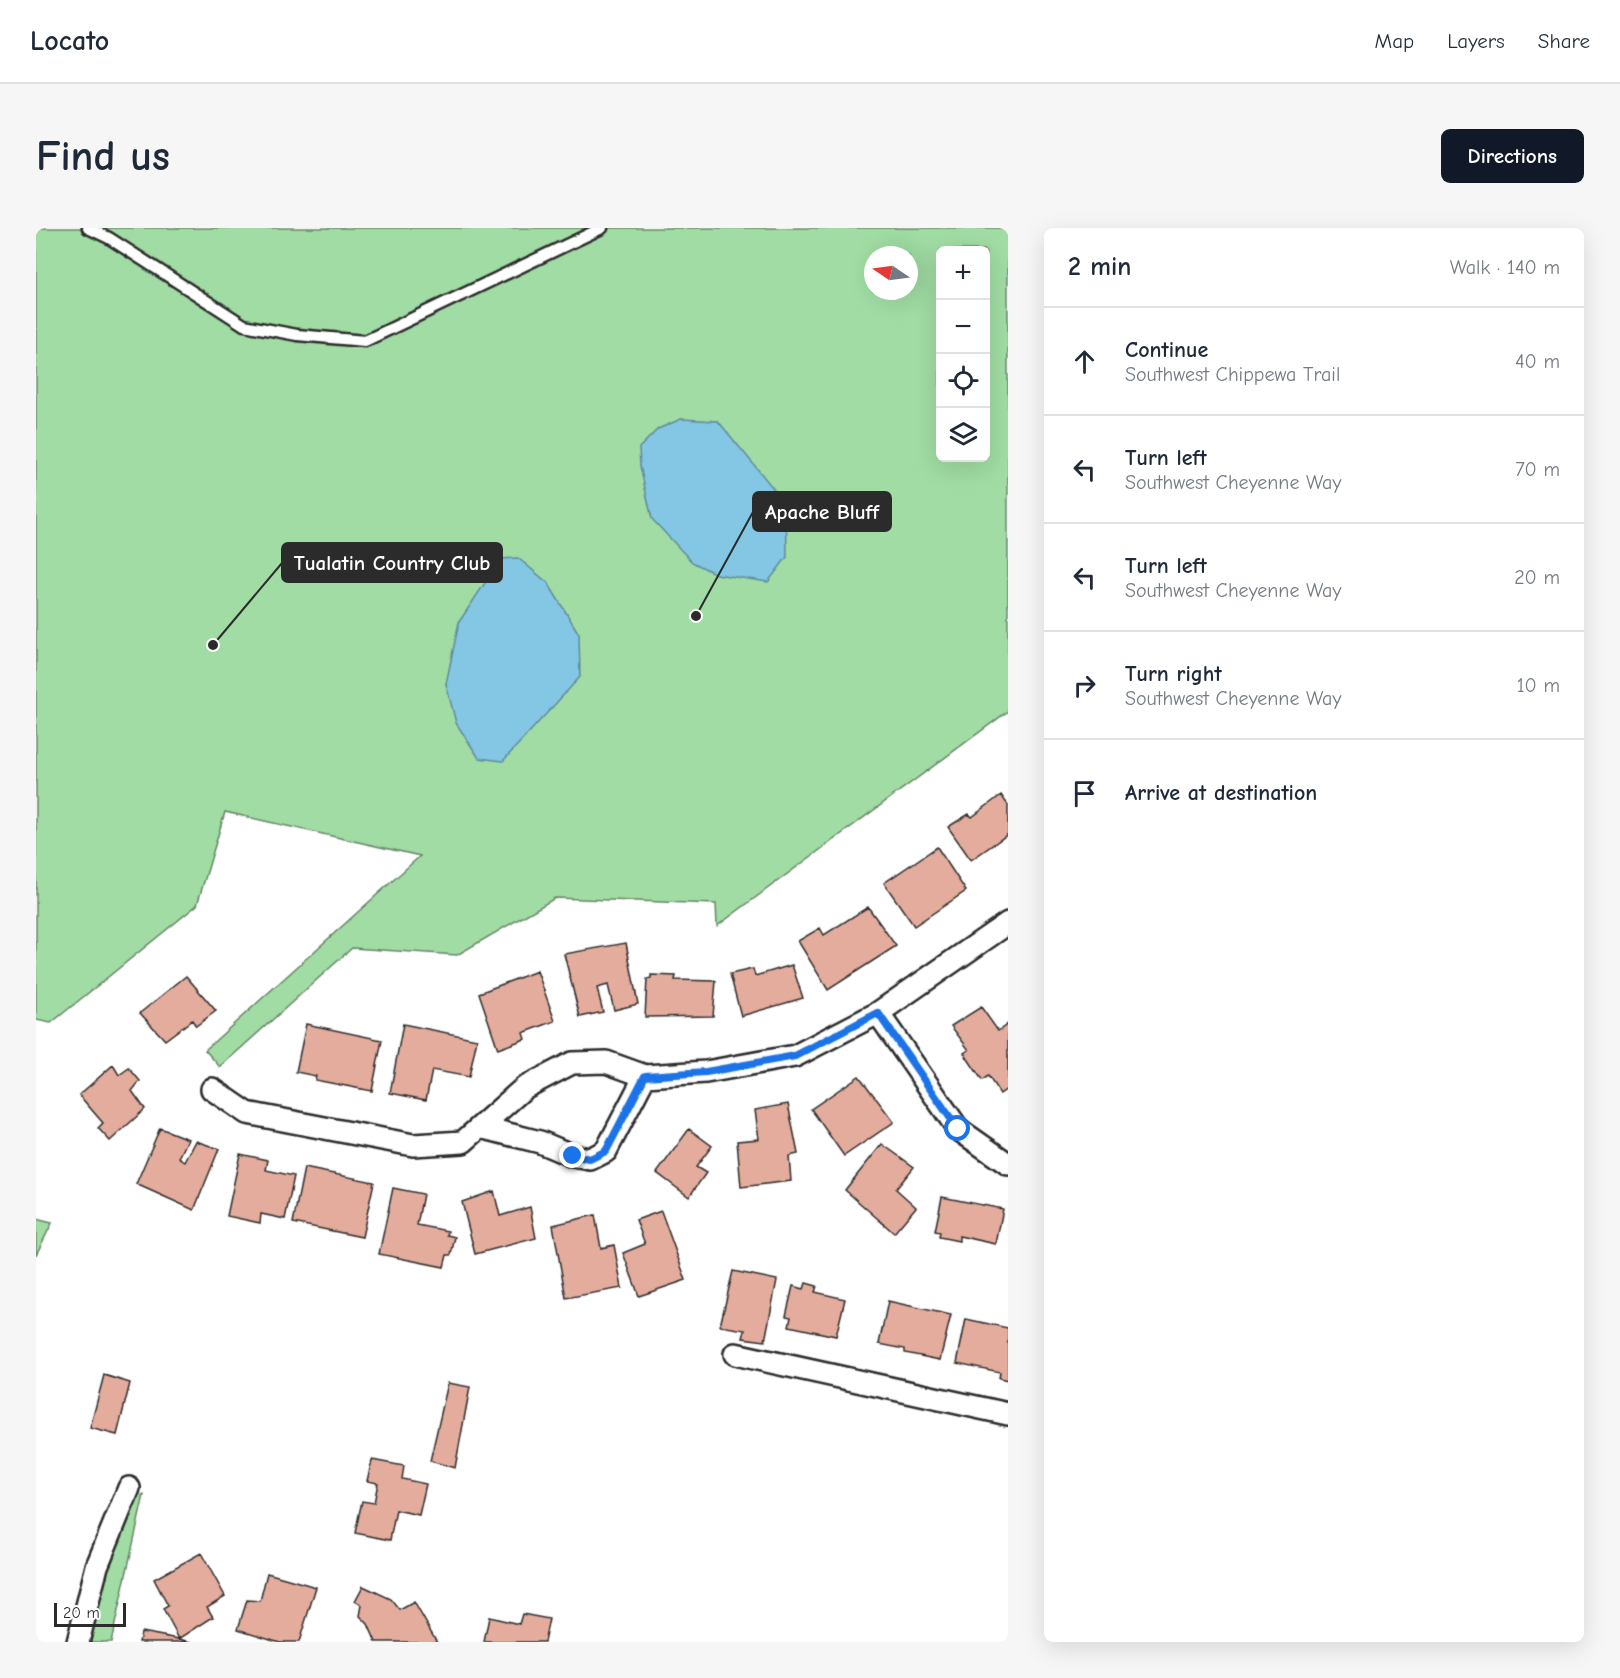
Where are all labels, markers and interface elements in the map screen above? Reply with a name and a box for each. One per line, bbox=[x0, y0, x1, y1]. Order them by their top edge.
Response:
text: Locato bbox=[30, 25, 109, 57]
text: Map bbox=[1375, 29, 1414, 53]
text: Layers bbox=[1447, 29, 1505, 53]
text: Share bbox=[1538, 29, 1590, 53]
button: Directions bbox=[1441, 129, 1584, 183]
text: Find us bbox=[36, 132, 170, 181]
north arrow bbox=[864, 246, 918, 300]
map controls bbox=[936, 246, 990, 462]
button: + bbox=[936, 246, 990, 300]
text: 2 min bbox=[1068, 252, 1131, 282]
text: Walk · 140 m bbox=[1450, 256, 1560, 279]
button: − bbox=[936, 300, 990, 354]
text: Continue bbox=[1125, 337, 1208, 363]
icon: ahead bbox=[1068, 345, 1101, 378]
text: 40 m bbox=[1515, 350, 1560, 373]
button: locate bbox=[936, 354, 990, 408]
text: Southwest Chippewa Trail bbox=[1125, 363, 1340, 386]
button: layers bbox=[936, 408, 990, 462]
text: Turn left bbox=[1125, 445, 1207, 471]
icon: left bbox=[1068, 453, 1101, 486]
text: 70 m bbox=[1515, 458, 1560, 481]
text: Southwest Cheyenne Way bbox=[1125, 471, 1341, 494]
callout: Apache Bluff bbox=[753, 492, 891, 531]
text: Apache Bluff bbox=[765, 500, 880, 524]
callout: Tualatin Country Club bbox=[282, 543, 502, 582]
text: Tualatin Country Club bbox=[294, 551, 490, 575]
text: Turn left bbox=[1125, 553, 1207, 579]
icon: left bbox=[1068, 561, 1101, 594]
text: 20 m bbox=[1514, 566, 1560, 589]
text: Southwest Cheyenne Way bbox=[1125, 579, 1341, 602]
text: Turn right bbox=[1125, 661, 1222, 687]
icon: right bbox=[1068, 669, 1101, 702]
text: 10 m bbox=[1517, 674, 1560, 697]
text: Southwest Cheyenne Way bbox=[1125, 687, 1341, 710]
icon: arrive bbox=[1068, 777, 1101, 810]
text: Arrive at destination bbox=[1125, 780, 1317, 806]
route start bbox=[944, 1115, 970, 1141]
route end bbox=[559, 1142, 585, 1168]
scale bar bbox=[54, 1600, 126, 1628]
text: 20 m bbox=[63, 1604, 100, 1622]

